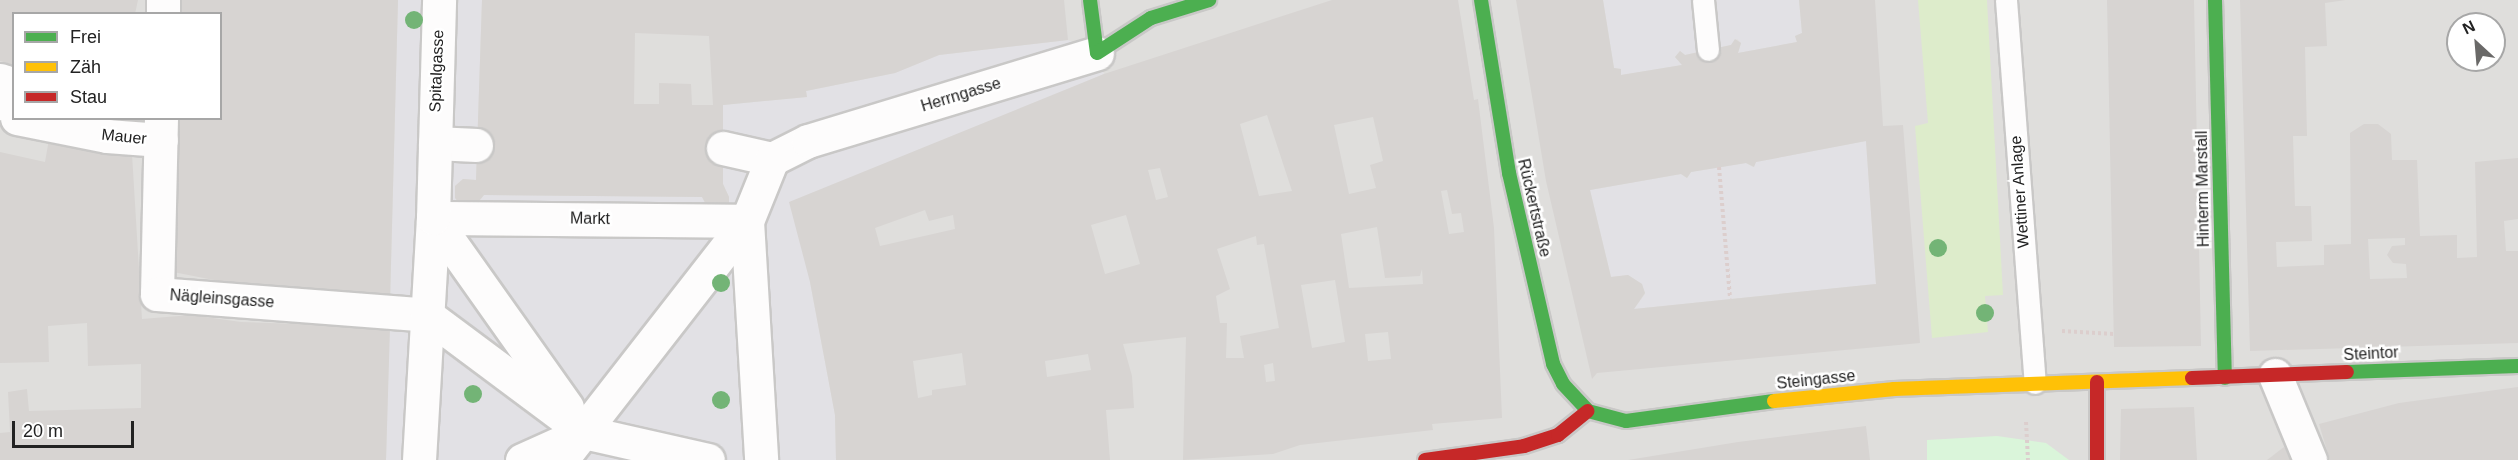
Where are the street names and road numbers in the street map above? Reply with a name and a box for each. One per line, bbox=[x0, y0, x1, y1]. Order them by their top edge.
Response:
street label: Spitalgasse bbox=[426, 29, 448, 113]
street label: Herrngasse bbox=[919, 74, 1003, 116]
street label: Mauer bbox=[100, 125, 148, 149]
street label: Hinterm Marstall bbox=[2192, 131, 2214, 247]
street label: Wettiner Anlage bbox=[2006, 135, 2034, 249]
street label: Rückertstraße bbox=[1513, 157, 1555, 259]
street label: Markt bbox=[570, 209, 610, 229]
street label: Nägleinsgasse bbox=[169, 286, 275, 312]
street label: Steintor bbox=[2343, 343, 2399, 365]
street label: Steingasse bbox=[1776, 366, 1856, 394]

